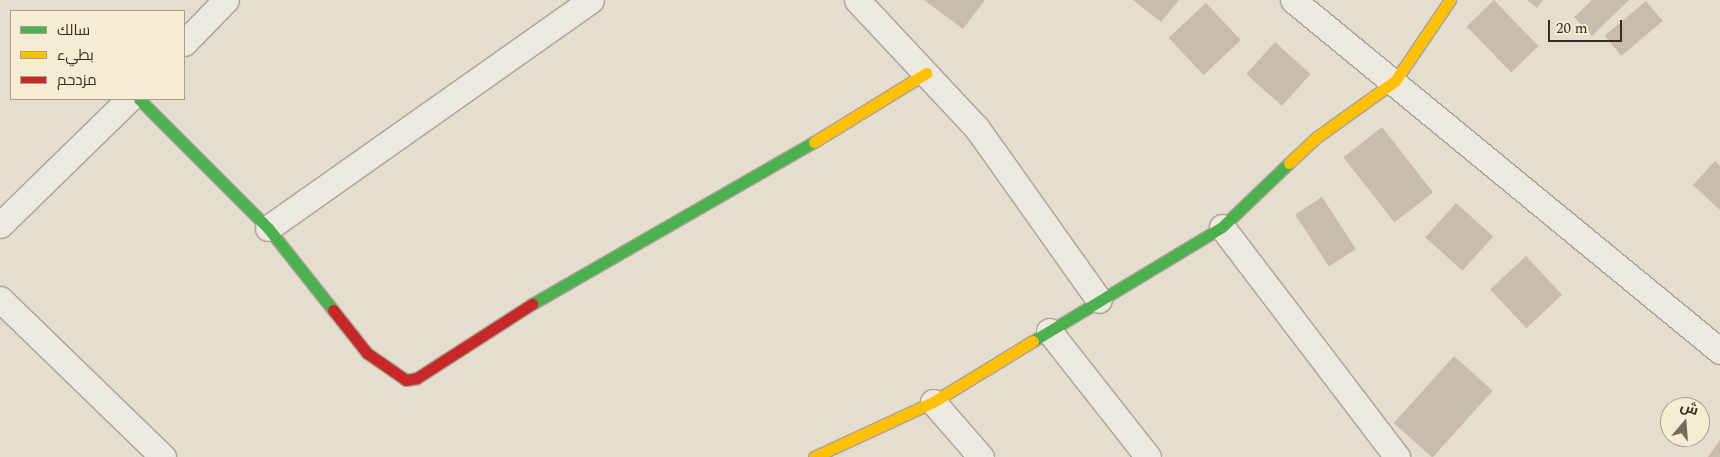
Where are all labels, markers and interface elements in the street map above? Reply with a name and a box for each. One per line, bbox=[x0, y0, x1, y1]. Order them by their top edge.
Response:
legend bbox=[10, 10, 185, 100]
scale bar bbox=[1550, 10, 1624, 42]
text: 20 m bbox=[1556, 17, 1588, 40]
text: سالك bbox=[57, 19, 90, 42]
text: بطيء bbox=[57, 44, 94, 67]
text: مزدحم bbox=[57, 69, 97, 92]
text: ش bbox=[1678, 395, 1701, 421]
north arrow bbox=[1660, 397, 1710, 447]

